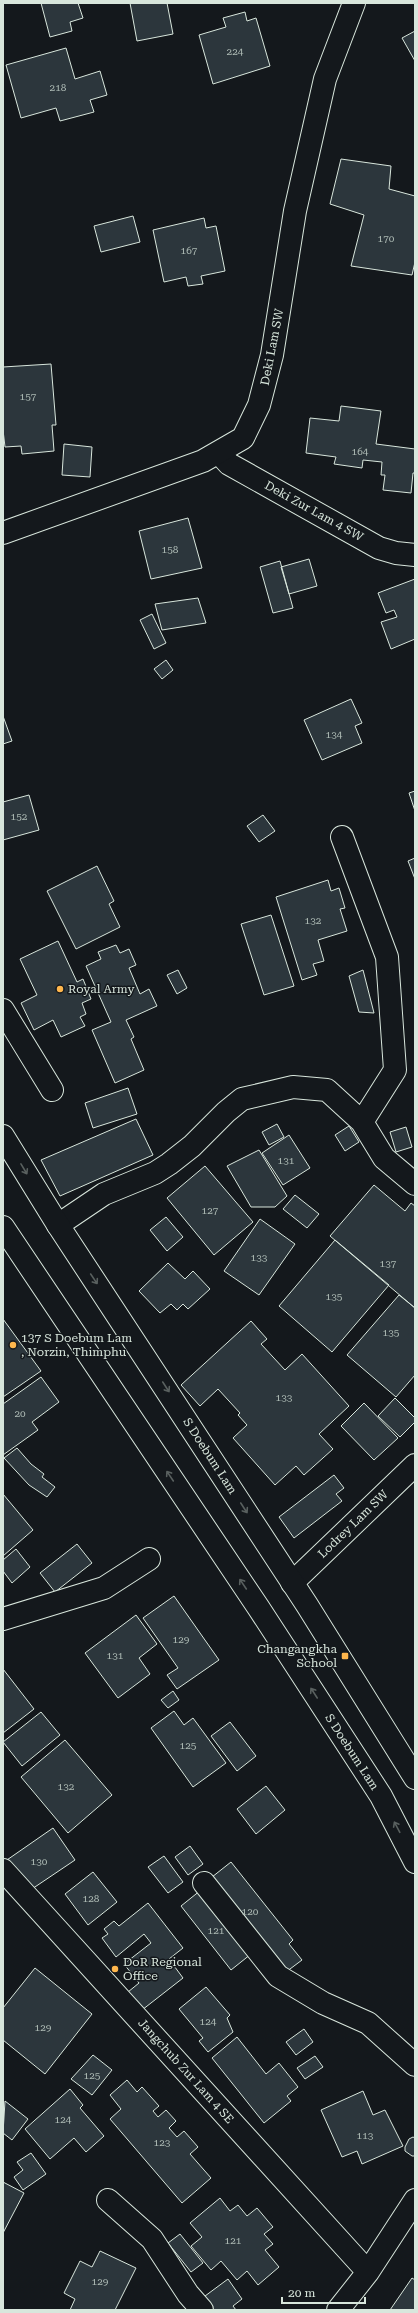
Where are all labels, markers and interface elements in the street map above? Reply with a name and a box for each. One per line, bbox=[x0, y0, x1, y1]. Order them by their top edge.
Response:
house number: 224 bbox=[227, 46, 244, 57]
house number: 218 bbox=[50, 82, 67, 93]
house number: 170 bbox=[378, 233, 395, 244]
house number: 167 bbox=[181, 245, 198, 256]
street label: Deki Lam SW bbox=[258, 307, 286, 387]
house number: 157 bbox=[20, 391, 37, 402]
house number: 164 bbox=[352, 446, 369, 457]
street label: Deki Zur Lam 4 SW bbox=[262, 478, 366, 544]
house number: 158 bbox=[162, 544, 179, 555]
house number: 134 bbox=[326, 729, 343, 740]
house number: 152 bbox=[11, 811, 28, 822]
house number: 132 bbox=[305, 915, 322, 926]
place label: Royal Army bbox=[68, 982, 136, 996]
marker: Royal Army bbox=[55, 984, 65, 994]
house number: 131 bbox=[278, 1155, 295, 1166]
one-way arrow bbox=[21, 1163, 29, 1175]
house number: 127 bbox=[202, 1205, 219, 1216]
house number: 133 bbox=[251, 1252, 268, 1263]
house number: 137 bbox=[380, 1258, 397, 1269]
one-way arrow bbox=[90, 1273, 98, 1284]
house number: 135 bbox=[326, 1291, 343, 1302]
house number: 135 bbox=[383, 1327, 400, 1338]
place label: 137 S Doebum Lam , Norzin, Thimphu bbox=[21, 1331, 132, 1359]
marker: 137 S Doebum Lam , Norzin, Thimphu bbox=[8, 1340, 18, 1350]
one-way arrow bbox=[162, 1381, 170, 1392]
house number: 133 bbox=[276, 1392, 293, 1403]
house number: 20 bbox=[14, 1408, 26, 1419]
street label: S Doebum Lam bbox=[180, 1415, 240, 1497]
one-way arrow bbox=[166, 1471, 174, 1482]
street label: Lodrey Lam SW bbox=[315, 1487, 391, 1561]
one-way arrow bbox=[240, 1502, 248, 1513]
one-way arrow bbox=[239, 1579, 247, 1590]
house number: 129 bbox=[173, 1634, 190, 1645]
place label: Changangkha School bbox=[257, 1642, 337, 1670]
house number: 131 bbox=[107, 1650, 124, 1661]
marker: Changangkha School bbox=[340, 1651, 350, 1661]
one-way arrow bbox=[310, 1688, 318, 1699]
street label: S Doebum Lam bbox=[322, 1711, 382, 1793]
house number: 125 bbox=[180, 1740, 197, 1751]
house number: 132 bbox=[58, 1781, 75, 1792]
one-way arrow bbox=[393, 1821, 400, 1833]
house number: 130 bbox=[31, 1856, 48, 1867]
house number: 128 bbox=[83, 1893, 100, 1904]
house number: 120 bbox=[242, 1906, 259, 1917]
house number: 121 bbox=[208, 1925, 225, 1936]
place label: DoR Regional Office bbox=[123, 1955, 202, 1983]
marker: DoR Regional Office bbox=[110, 1964, 120, 1974]
street label: Jangchub Zur Lam 4 SE bbox=[135, 2016, 237, 2126]
house number: 124 bbox=[200, 2016, 217, 2027]
house number: 129 bbox=[35, 2022, 52, 2033]
house number: 125 bbox=[84, 2070, 101, 2081]
house number: 124 bbox=[55, 2114, 72, 2125]
house number: 113 bbox=[357, 2130, 374, 2141]
house number: 123 bbox=[154, 2137, 171, 2148]
house number: 121 bbox=[225, 2235, 242, 2246]
house number: 129 bbox=[92, 2276, 109, 2287]
scale bar bbox=[282, 2279, 365, 2305]
text: 20 m bbox=[288, 2286, 315, 2300]

